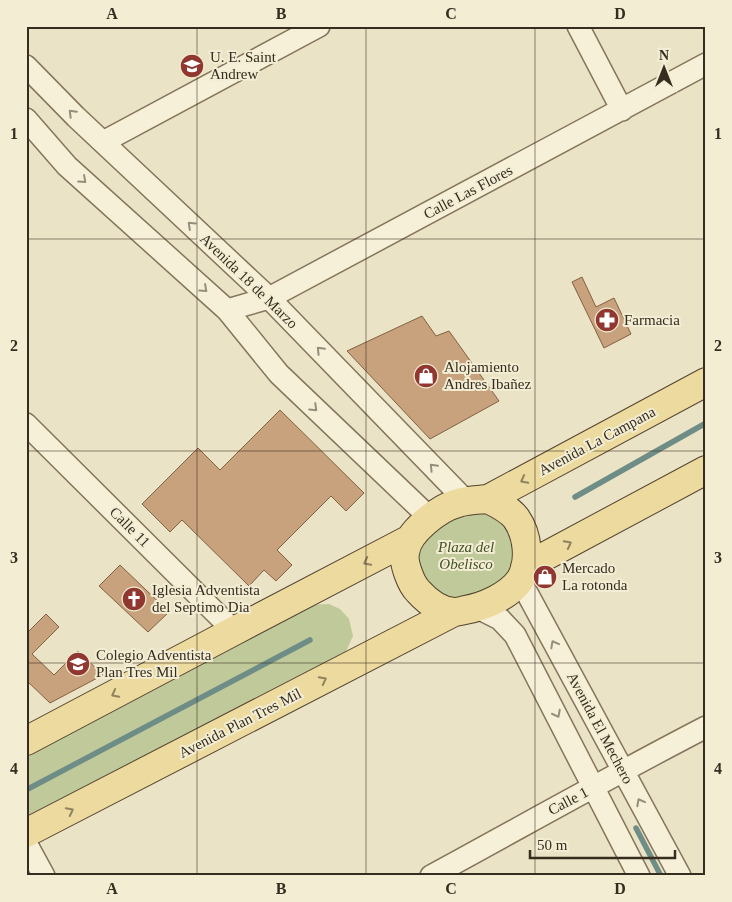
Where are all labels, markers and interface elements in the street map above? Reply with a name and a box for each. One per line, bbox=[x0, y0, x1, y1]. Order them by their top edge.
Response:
text: A bbox=[106, 5, 118, 22]
text: B bbox=[276, 5, 287, 22]
text: C bbox=[445, 5, 457, 22]
text: D bbox=[614, 5, 626, 22]
north arrow bbox=[640, 42, 690, 92]
text: N bbox=[659, 48, 669, 63]
place label: U. E. Saint Andrew bbox=[210, 49, 277, 82]
school or university icon: U. E. Saint Andrew bbox=[179, 53, 205, 79]
one-way arrow bbox=[69, 110, 78, 119]
text: 1 bbox=[10, 125, 18, 142]
text: 1 bbox=[714, 125, 722, 142]
street label: Calle Las Flores bbox=[421, 162, 515, 222]
one-way arrow bbox=[77, 174, 86, 183]
one-way arrow bbox=[188, 222, 197, 231]
street label: Avenida 18 de Marzo bbox=[197, 230, 301, 332]
one-way arrow bbox=[198, 283, 207, 292]
pharmacy icon: Farmacia bbox=[594, 307, 620, 333]
place label: Farmacia bbox=[624, 312, 680, 328]
text: 2 bbox=[10, 337, 18, 354]
text: 2 bbox=[714, 337, 722, 354]
one-way arrow bbox=[317, 347, 326, 356]
place label: Alojamiento Andres Ibañez bbox=[444, 359, 531, 392]
shop icon: Alojamiento Andres Ibañez bbox=[413, 363, 439, 389]
one-way arrow bbox=[308, 402, 317, 411]
street label: Avenida La Campana bbox=[536, 403, 658, 479]
one-way arrow bbox=[430, 463, 439, 472]
one-way arrow bbox=[520, 474, 529, 484]
street label: Calle 11 bbox=[107, 504, 153, 550]
park label: Plaza del Obelisco bbox=[437, 539, 494, 572]
one-way arrow bbox=[563, 540, 572, 550]
text: 3 bbox=[10, 549, 18, 566]
text: 3 bbox=[714, 549, 722, 566]
one-way arrow bbox=[363, 556, 372, 566]
place label: Mercado La rotonda bbox=[562, 560, 628, 593]
shop icon: Mercado La rotonda bbox=[532, 564, 558, 590]
place label: Iglesia Adventista del Septimo Dia bbox=[152, 582, 260, 615]
church icon: Iglesia Adventista del Septimo Dia bbox=[121, 586, 147, 612]
one-way arrow bbox=[551, 640, 561, 649]
place label: Colegio Adventista Plan Tres Mil bbox=[96, 647, 212, 680]
school or university icon: Colegio Adventista Plan Tres Mil bbox=[65, 651, 91, 677]
street label: Avenida El Mechero bbox=[564, 670, 636, 786]
one-way arrow bbox=[318, 676, 327, 686]
street label: Avenida Plan Tres Mil bbox=[176, 685, 304, 761]
one-way arrow bbox=[111, 688, 120, 698]
one-way arrow bbox=[551, 709, 561, 718]
text: 4 bbox=[10, 760, 18, 777]
text: 4 bbox=[714, 760, 722, 777]
street label: Calle 1 bbox=[545, 784, 591, 818]
one-way arrow bbox=[636, 798, 646, 807]
one-way arrow bbox=[64, 807, 73, 817]
scale bar bbox=[530, 827, 674, 859]
text: 50 m bbox=[537, 837, 568, 853]
text: A bbox=[106, 880, 118, 897]
text: B bbox=[276, 880, 287, 897]
text: C bbox=[445, 880, 457, 897]
text: D bbox=[614, 880, 626, 897]

